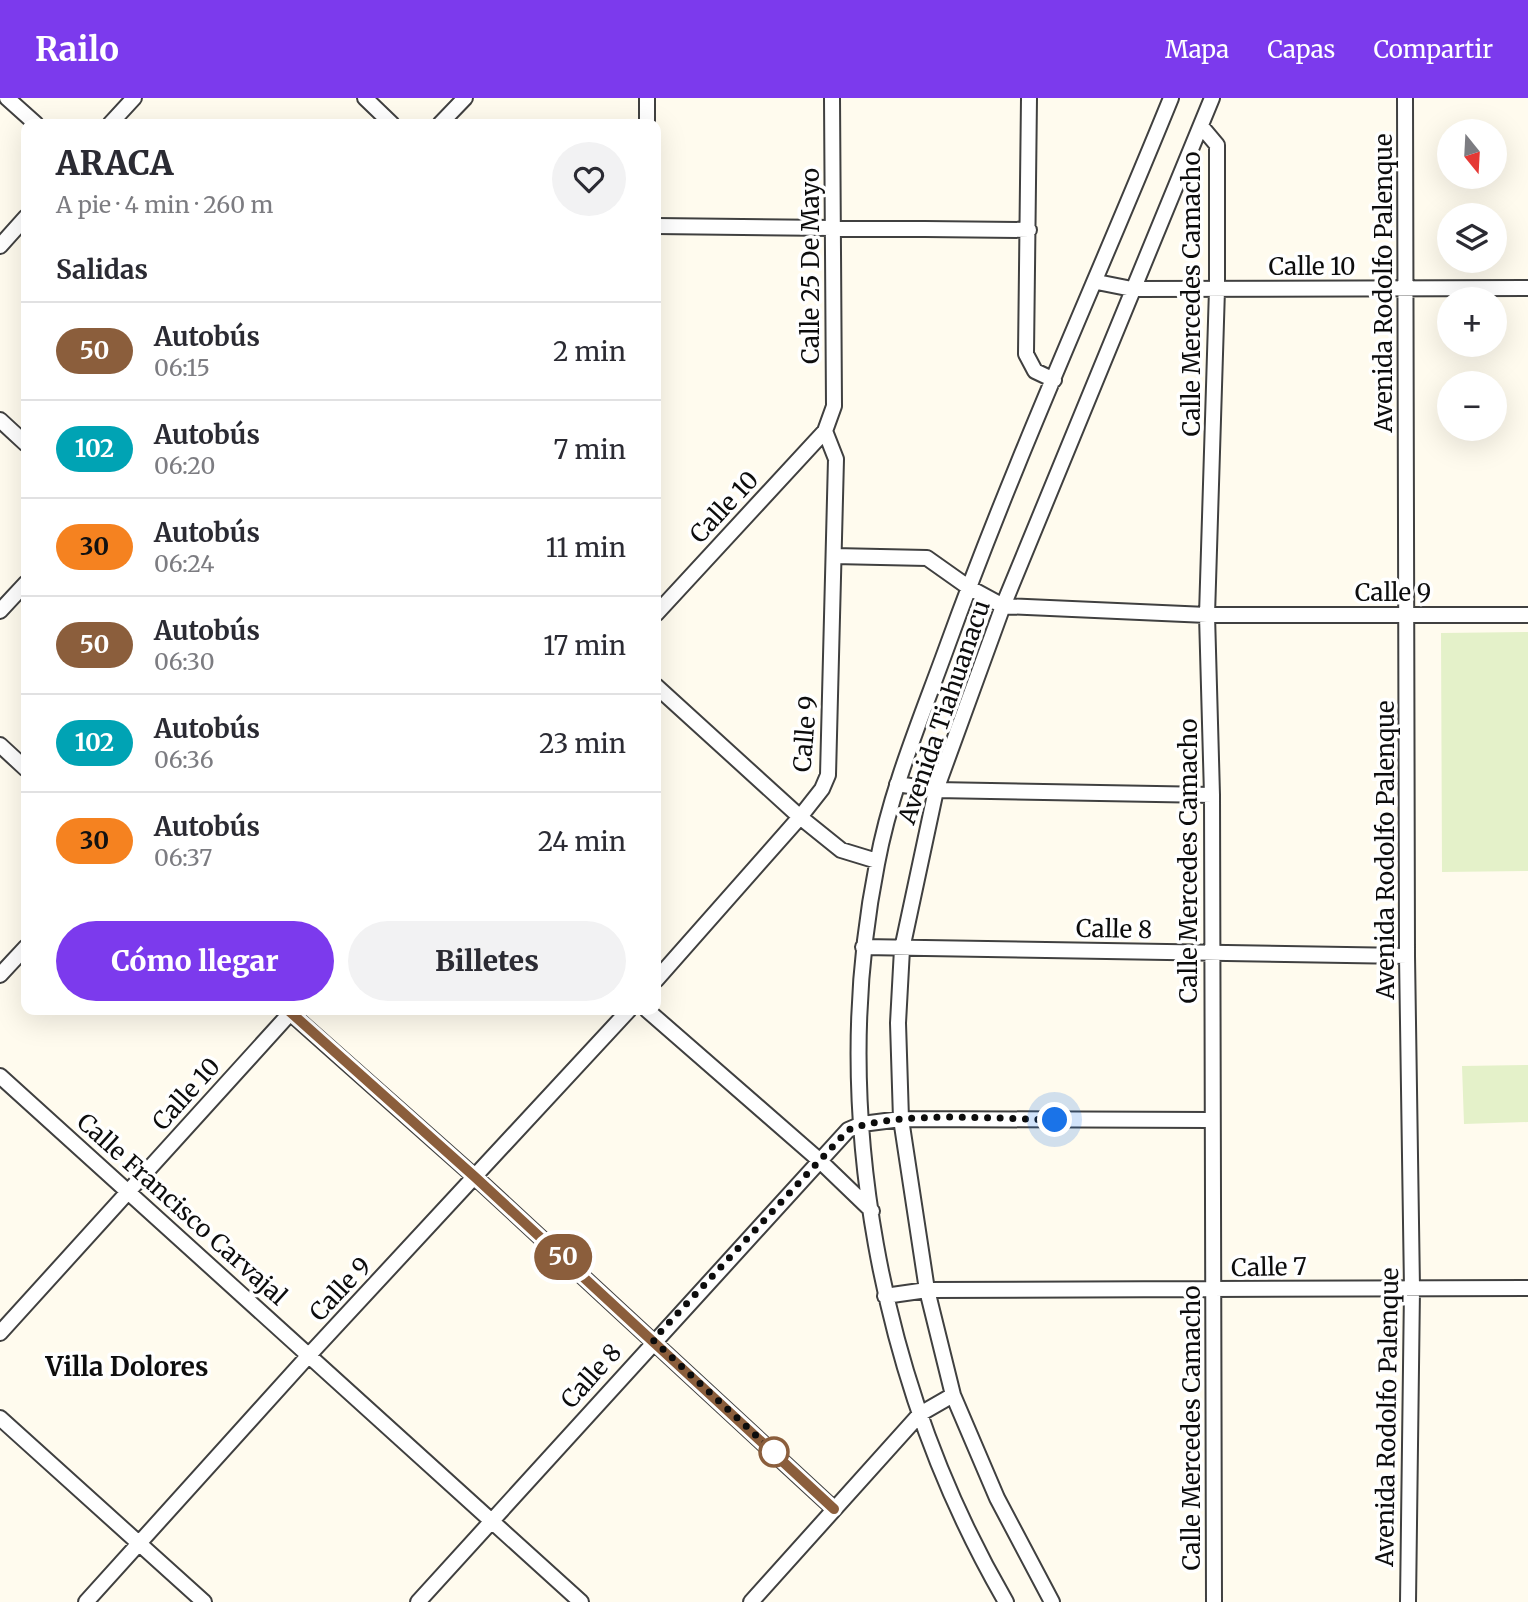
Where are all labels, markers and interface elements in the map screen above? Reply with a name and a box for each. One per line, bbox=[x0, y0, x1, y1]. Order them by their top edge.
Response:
text: Railo bbox=[35, 29, 119, 70]
text: Mapa bbox=[1165, 34, 1229, 65]
text: Capas bbox=[1267, 34, 1335, 65]
text: Compartir bbox=[1373, 34, 1493, 65]
north arrow bbox=[1437, 119, 1507, 189]
map controls bbox=[1437, 119, 1507, 441]
street label: Avenida Rodolfo Palenque bbox=[1368, 133, 1399, 434]
button: heart bbox=[552, 142, 626, 216]
text: ARACA bbox=[56, 143, 173, 184]
street label: Calle Mercedes Camacho bbox=[1176, 152, 1207, 436]
street label: Calle 25 De Mayo bbox=[795, 168, 826, 364]
text: A pie · 4 min · 260 m bbox=[56, 190, 273, 219]
button: layers bbox=[1437, 203, 1507, 273]
street label: Calle 10 bbox=[1268, 251, 1356, 282]
text: Salidas bbox=[56, 253, 148, 286]
button: + bbox=[1437, 287, 1507, 357]
text: Autobús bbox=[154, 320, 260, 353]
text: 50 bbox=[80, 335, 109, 366]
text: 2 min bbox=[553, 335, 626, 368]
text: 06:15 bbox=[154, 353, 210, 382]
button: − bbox=[1437, 371, 1507, 441]
text: Autobús bbox=[154, 418, 260, 451]
text: 102 bbox=[75, 433, 114, 464]
text: 7 min bbox=[554, 433, 626, 466]
text: 06:20 bbox=[154, 451, 215, 480]
street label: Calle 10 bbox=[683, 465, 765, 549]
text: Autobús bbox=[154, 516, 260, 549]
text: 30 bbox=[80, 531, 109, 562]
text: 11 min bbox=[546, 531, 626, 564]
text: 06:24 bbox=[154, 549, 214, 578]
street label: Calle 9 bbox=[1355, 577, 1431, 608]
street label: Avenida Tiahuanacu bbox=[891, 596, 997, 829]
text: Autobús bbox=[154, 614, 260, 647]
text: 50 bbox=[80, 629, 109, 660]
text: 17 min bbox=[543, 629, 626, 662]
text: 06:30 bbox=[154, 647, 215, 676]
street label: Calle 9 bbox=[786, 695, 824, 773]
street label: Avenida Rodolfo Palenque bbox=[1370, 700, 1401, 1001]
text: Autobús bbox=[154, 712, 260, 745]
street label: Calle Mercedes Camacho bbox=[1173, 719, 1204, 1003]
text: 102 bbox=[75, 727, 114, 758]
text: 23 min bbox=[539, 727, 626, 760]
text: 06:36 bbox=[154, 745, 214, 774]
text: Autobús bbox=[154, 810, 260, 843]
text: 30 bbox=[80, 825, 109, 856]
text: 24 min bbox=[538, 825, 626, 858]
text: 06:37 bbox=[154, 843, 212, 872]
street label: Calle 8 bbox=[1076, 913, 1152, 945]
button: Cómo llegar bbox=[56, 921, 334, 1001]
button: Billetes bbox=[348, 921, 626, 1001]
street label: Calle 10 bbox=[145, 1051, 227, 1137]
your location bbox=[1037, 1102, 1072, 1137]
street label: Calle Francisco Carvajal bbox=[70, 1106, 294, 1312]
line badge: 50 bbox=[532, 1234, 594, 1280]
text: 50 bbox=[548, 1241, 578, 1272]
street label: Calle 9 bbox=[303, 1250, 377, 1328]
street label: Calle 7 bbox=[1231, 1251, 1307, 1283]
street label: Avenida Rodolfo Palenque bbox=[1369, 1267, 1405, 1568]
street label: Calle Mercedes Camacho bbox=[1176, 1286, 1207, 1570]
street label: Calle 8 bbox=[554, 1337, 628, 1415]
district label: Villa Dolores bbox=[45, 1350, 208, 1383]
unlabelled marker bbox=[759, 1437, 789, 1467]

